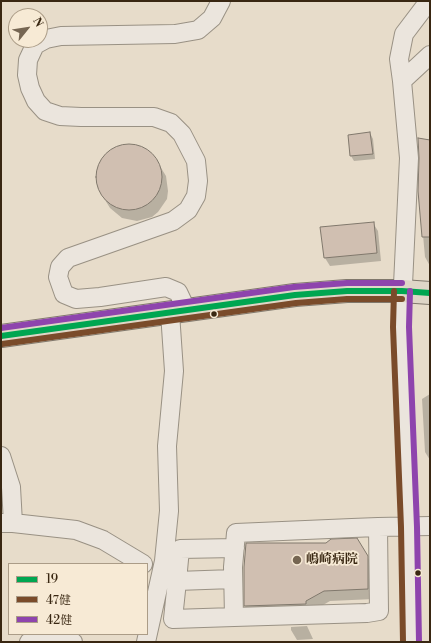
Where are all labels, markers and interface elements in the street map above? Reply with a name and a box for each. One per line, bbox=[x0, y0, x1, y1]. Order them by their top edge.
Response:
north arrow bbox=[8, 8, 48, 48]
text: N bbox=[29, 15, 46, 30]
unlabelled marker bbox=[209, 309, 219, 319]
place label: 嶋崎病院 bbox=[306, 552, 358, 568]
marker: 嶋崎病院 bbox=[291, 554, 303, 566]
legend bbox=[8, 563, 148, 635]
unlabelled marker bbox=[413, 568, 423, 578]
text: 19 bbox=[46, 572, 58, 587]
text: 47健 bbox=[46, 593, 71, 608]
text: 42健 bbox=[46, 613, 72, 628]

